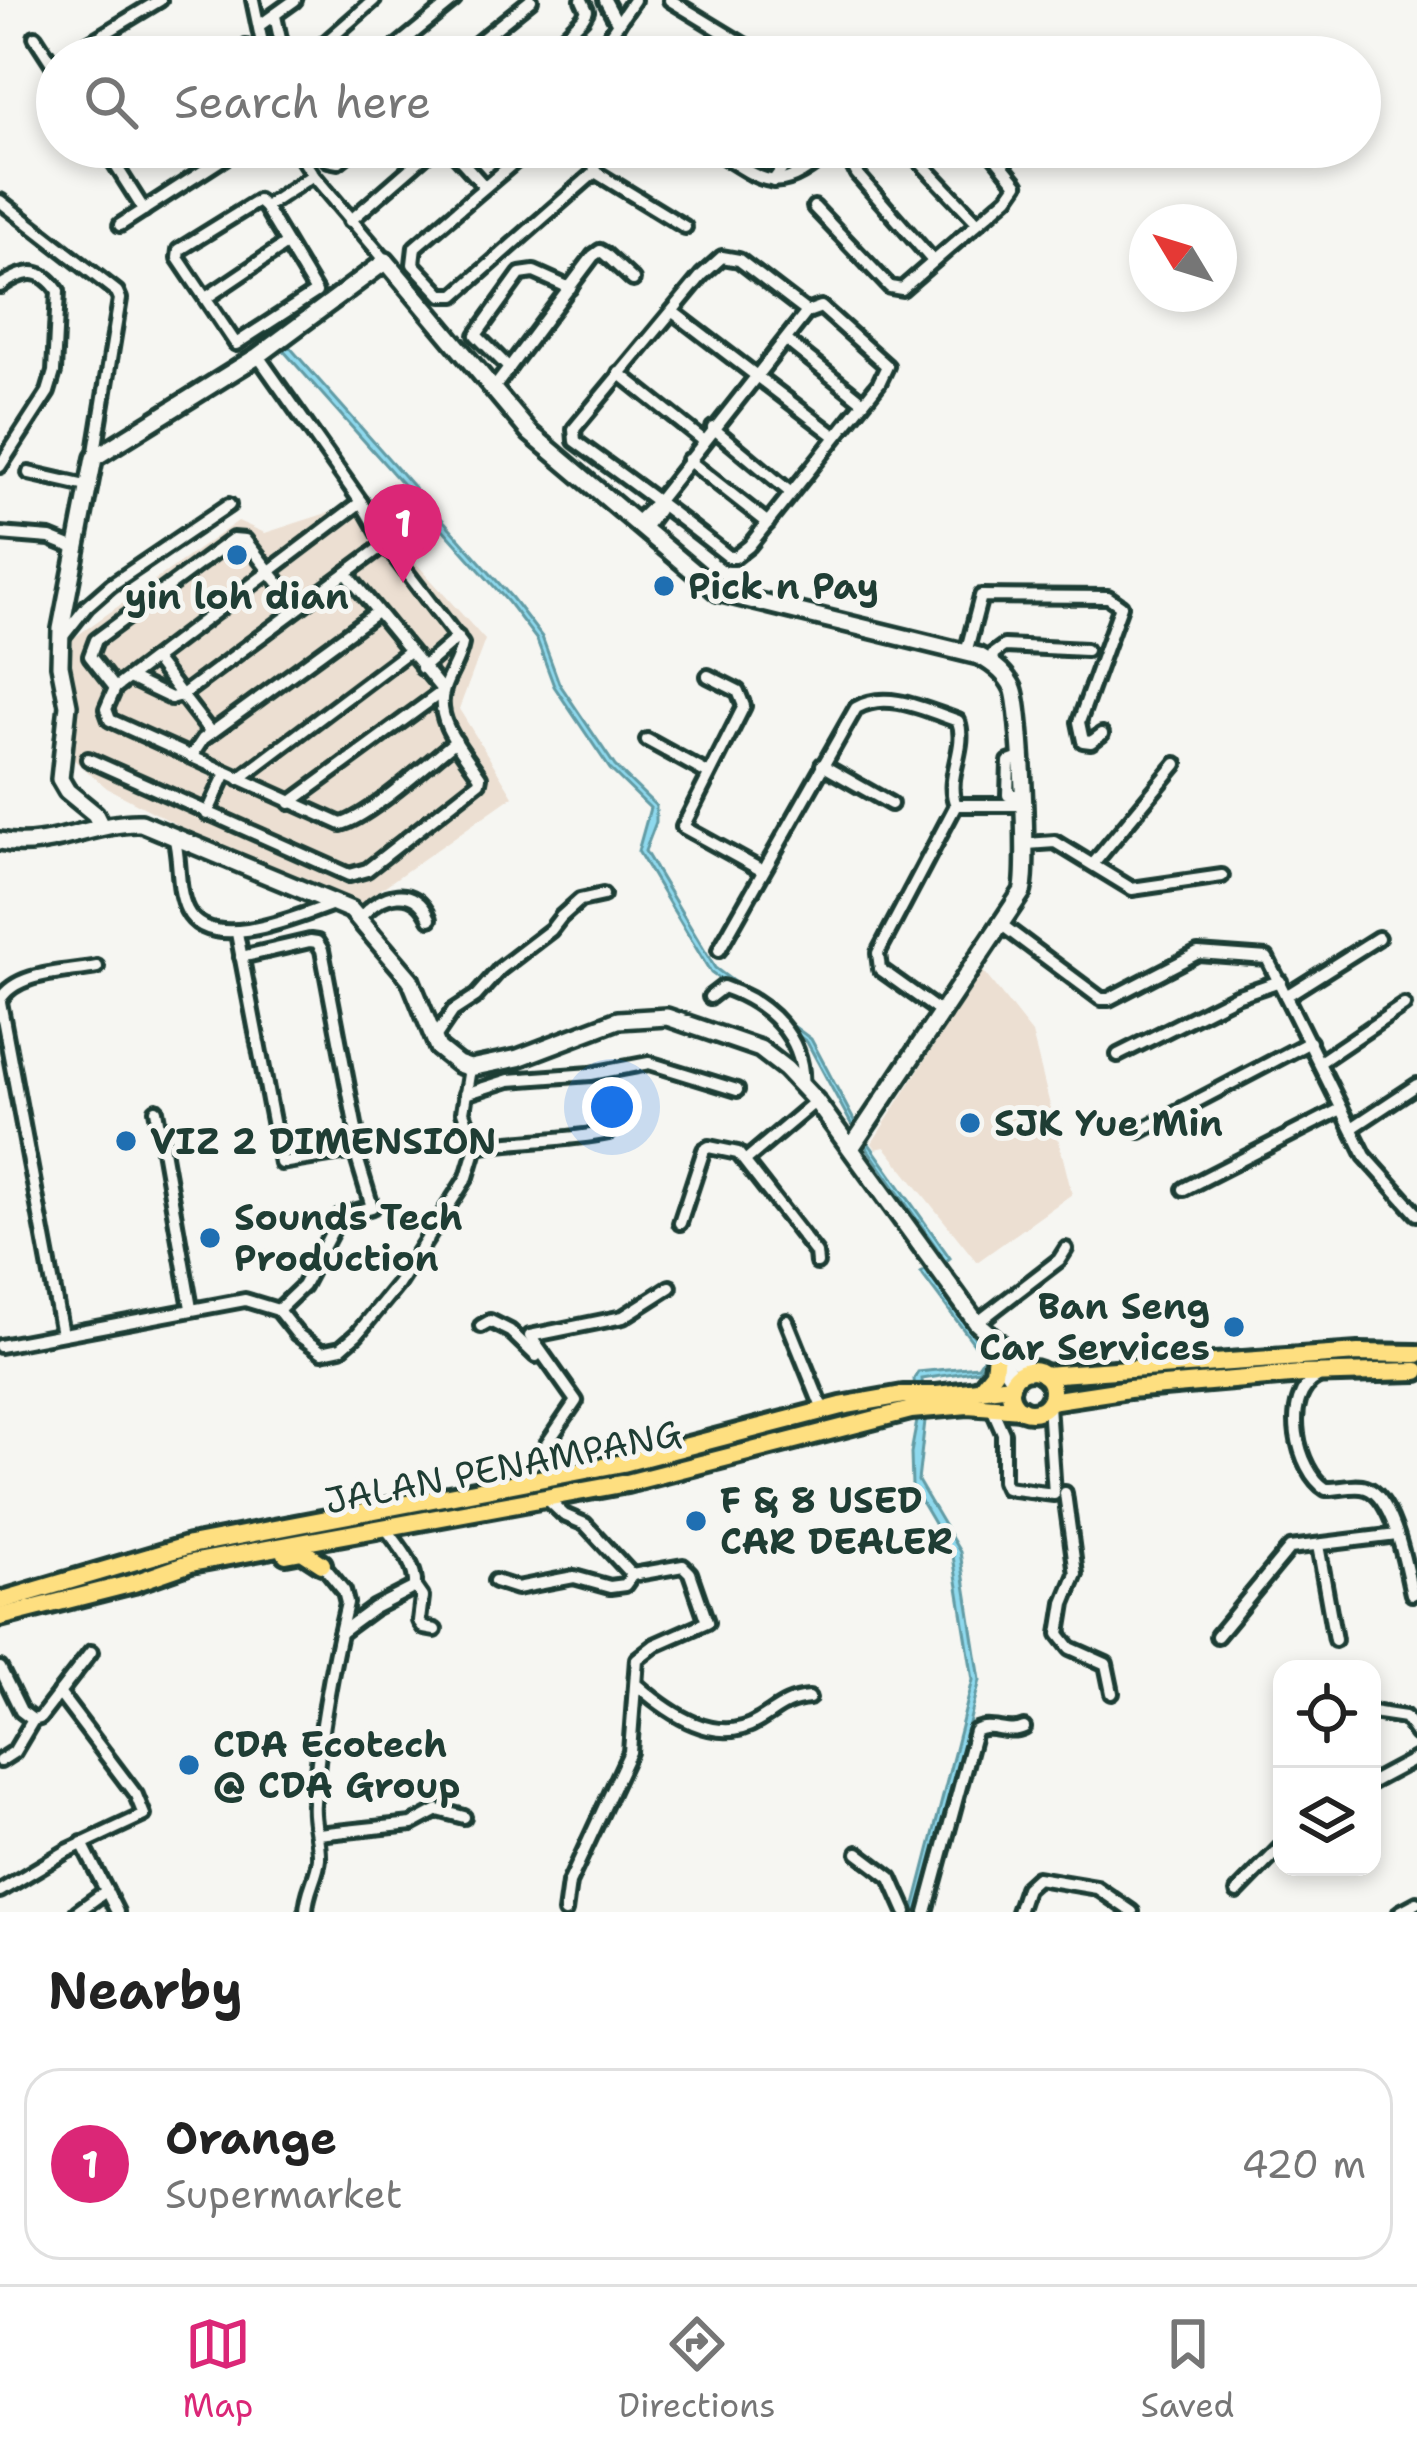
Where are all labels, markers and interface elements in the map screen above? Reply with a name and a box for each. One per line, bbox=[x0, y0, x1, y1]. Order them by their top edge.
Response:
search box bbox=[36, 36, 1381, 168]
icon: search bbox=[78, 69, 144, 135]
text: Search here bbox=[174, 72, 431, 132]
north arrow bbox=[1129, 204, 1237, 312]
pin: 1 bbox=[364, 484, 442, 583]
marker: yin loh dian bbox=[224, 542, 250, 568]
place label: Pick n Pay bbox=[688, 562, 879, 611]
place label: yin loh dian bbox=[125, 572, 349, 621]
marker: Pick n Pay bbox=[651, 573, 677, 599]
your location bbox=[582, 1077, 642, 1137]
place label: SJK Yue Min bbox=[994, 1099, 1223, 1148]
marker: SJK Yue Min bbox=[957, 1110, 983, 1136]
place label: VIZ 2 DIMENSION bbox=[150, 1117, 497, 1166]
marker: VIZ 2 DIMENSION bbox=[113, 1128, 139, 1154]
place label: Sounds Tech Production bbox=[234, 1193, 463, 1283]
marker: Sounds Tech Production bbox=[197, 1225, 223, 1251]
place label: Ban Seng Car Services bbox=[979, 1282, 1210, 1372]
marker: Ban Seng Car Services bbox=[1221, 1314, 1247, 1340]
street label: JALAN PENAMPANG bbox=[320, 1408, 686, 1526]
place label: F & 8 USED CAR DEALER bbox=[720, 1476, 953, 1566]
marker: F & 8 USED CAR DEALER bbox=[683, 1508, 709, 1534]
map controls bbox=[1273, 1660, 1381, 1876]
button: locate bbox=[1273, 1660, 1381, 1768]
place label: CDA Ecotech @ CDA Group bbox=[213, 1720, 460, 1810]
marker: CDA Ecotech @ CDA Group bbox=[176, 1752, 202, 1778]
button: layers bbox=[1273, 1768, 1381, 1876]
text: Nearby bbox=[48, 1956, 243, 2024]
text: Orange bbox=[165, 2108, 337, 2168]
text: 1 bbox=[81, 2138, 99, 2190]
text: 420 m bbox=[1241, 2138, 1366, 2190]
text: Supermarket bbox=[165, 2168, 403, 2220]
tab: Map bbox=[183, 2311, 253, 2428]
tab: Directions bbox=[618, 2311, 776, 2428]
tab: Saved bbox=[1141, 2311, 1234, 2428]

